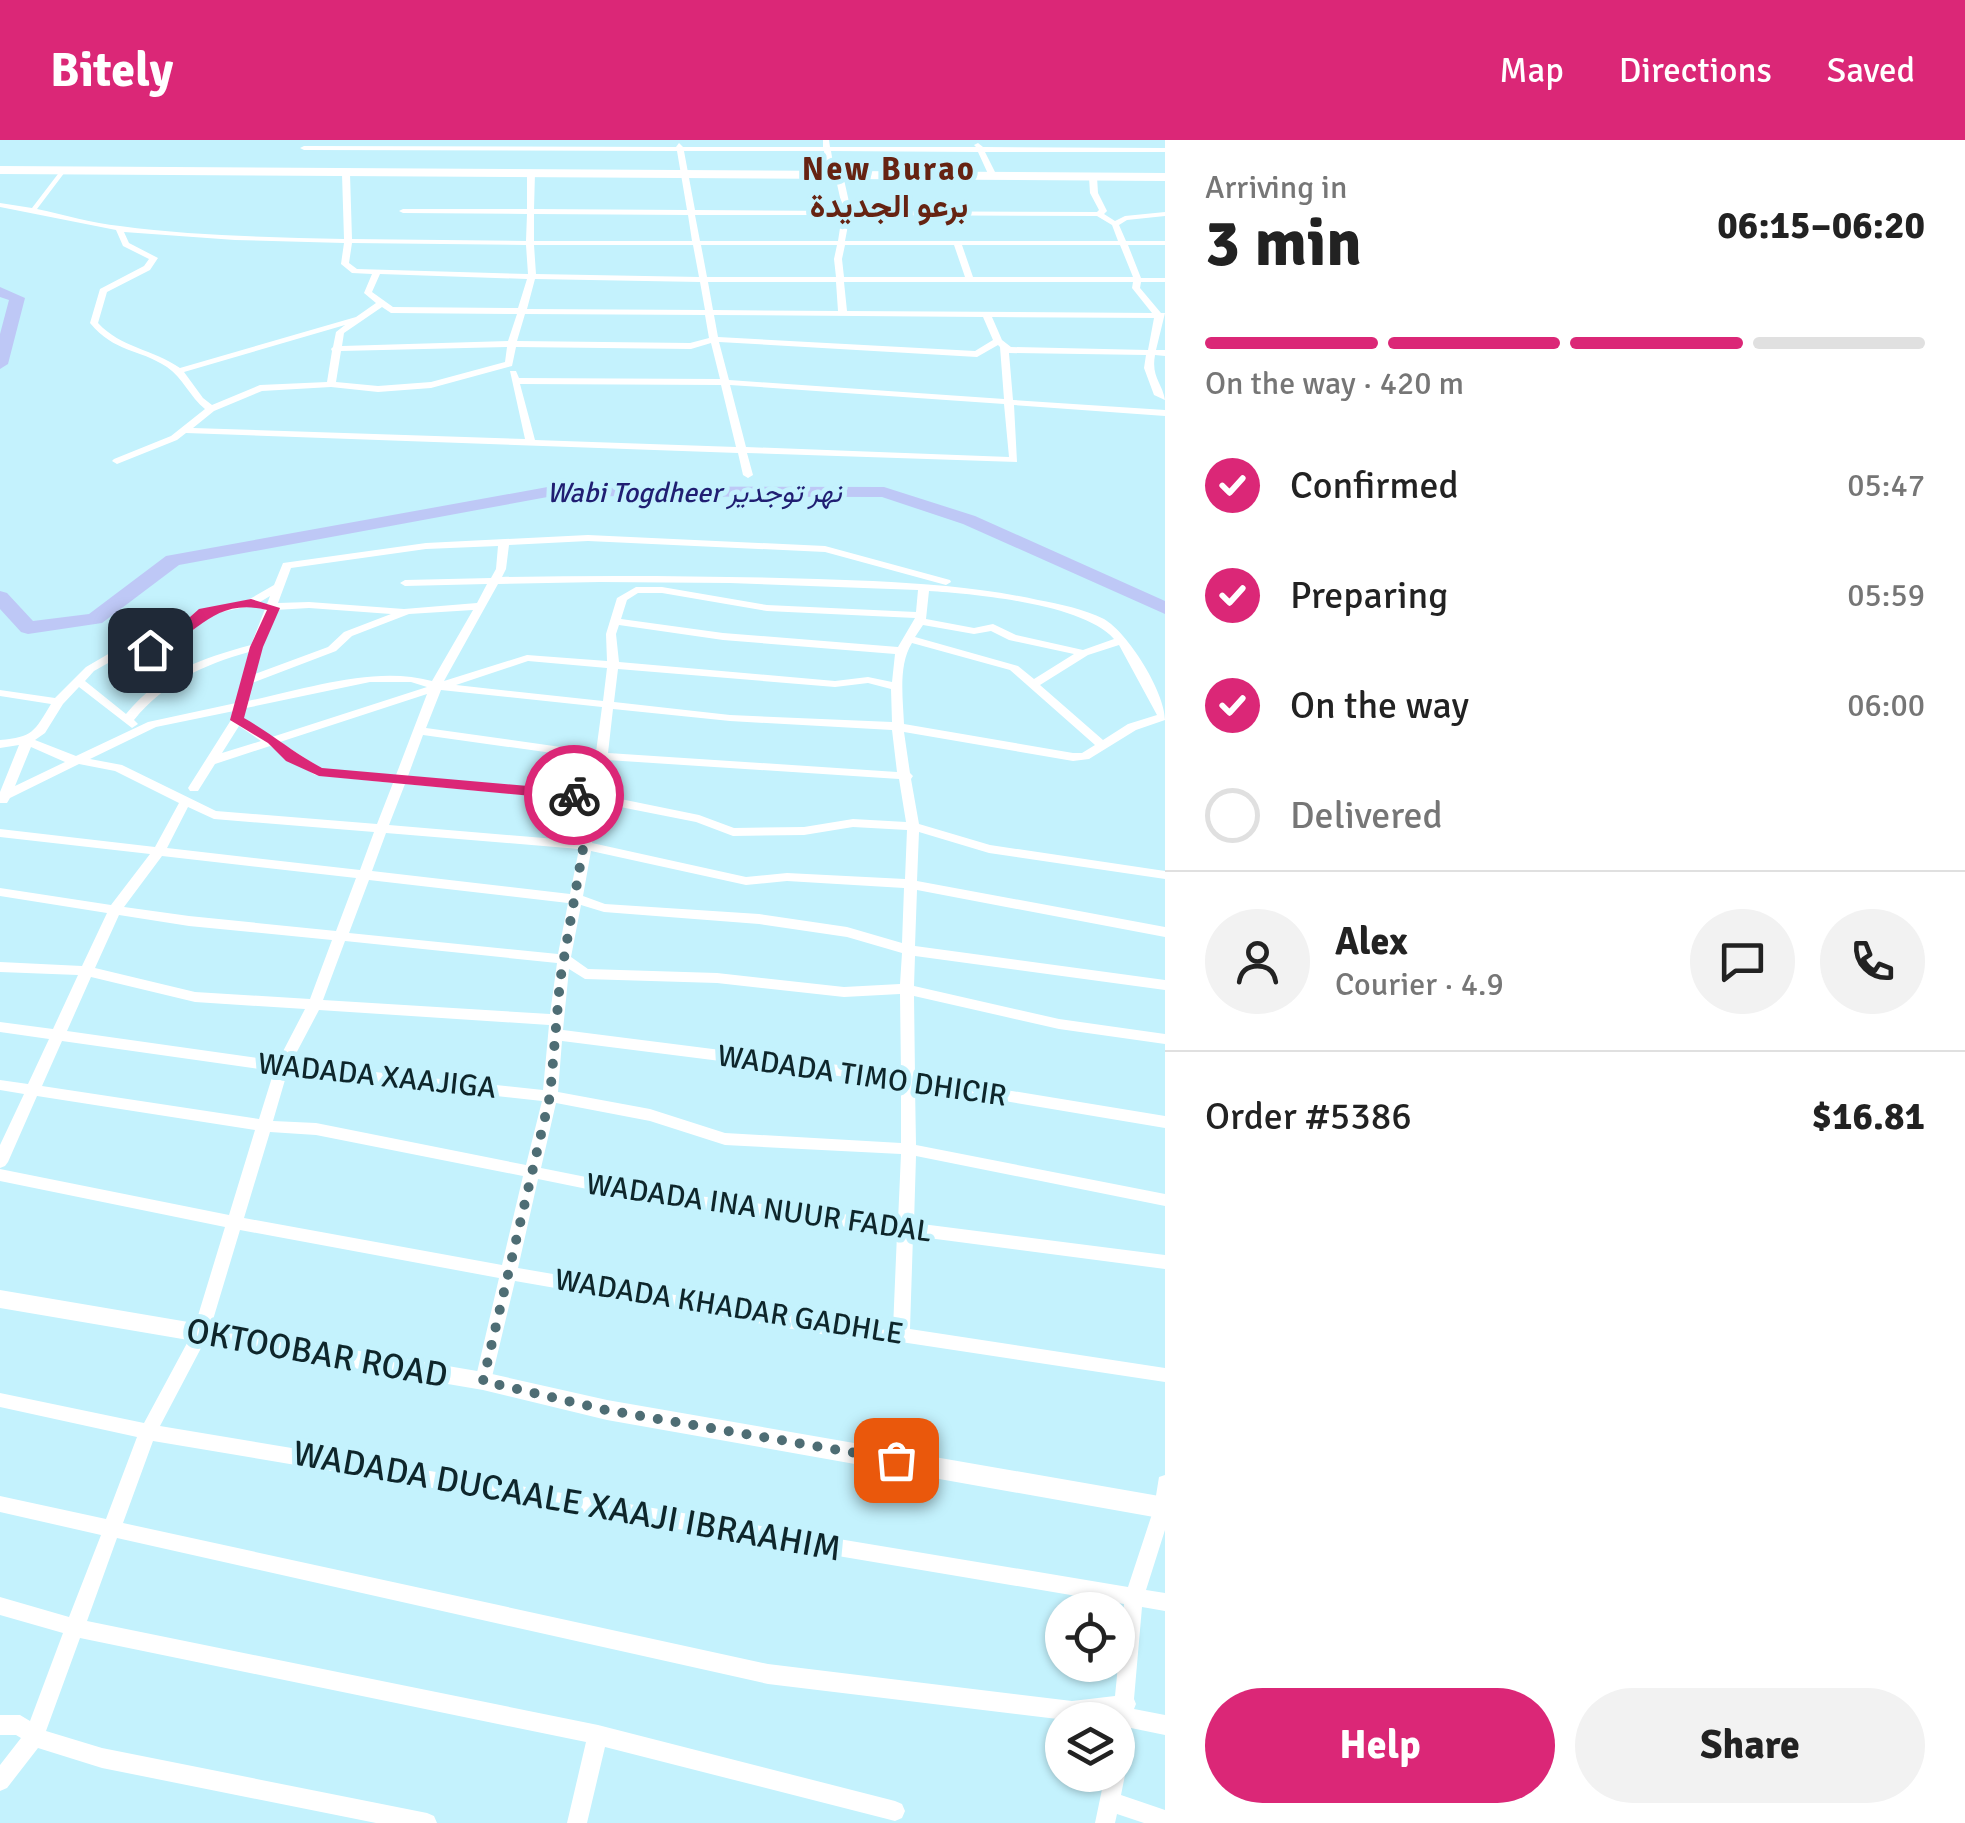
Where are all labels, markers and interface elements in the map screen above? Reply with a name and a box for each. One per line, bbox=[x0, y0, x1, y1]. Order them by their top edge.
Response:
text: Bitely bbox=[50, 41, 173, 100]
text: Map bbox=[1499, 49, 1564, 92]
text: Directions bbox=[1619, 49, 1772, 92]
text: Saved bbox=[1827, 49, 1915, 92]
district label: New Burao برعو الجديدة bbox=[802, 150, 976, 226]
text: Arriving in bbox=[1205, 168, 1347, 207]
text: 06:15–06:20 bbox=[1717, 202, 1925, 249]
text: 3 min bbox=[1205, 204, 1362, 284]
text: On the way · 420 m bbox=[1205, 364, 1464, 403]
icon: check bbox=[1205, 458, 1260, 513]
text: Confirmed bbox=[1290, 462, 1459, 509]
text: 05:47 bbox=[1847, 466, 1925, 505]
water label: Wabi Togdheer نهر توجدير bbox=[547, 476, 843, 510]
icon: check bbox=[1205, 568, 1260, 623]
text: Preparing bbox=[1290, 572, 1448, 619]
text: 05:59 bbox=[1847, 576, 1925, 615]
pin bbox=[108, 608, 193, 693]
icon: home bbox=[123, 623, 178, 678]
icon: check bbox=[1205, 678, 1260, 733]
text: On the way bbox=[1290, 682, 1469, 729]
text: 06:00 bbox=[1847, 686, 1925, 725]
courier bbox=[524, 745, 624, 845]
icon: bike bbox=[547, 768, 602, 823]
text: Delivered bbox=[1290, 792, 1443, 839]
button: person bbox=[1205, 909, 1310, 1014]
button: chat bbox=[1690, 909, 1795, 1014]
button: phone bbox=[1820, 909, 1925, 1014]
text: Alex bbox=[1335, 918, 1408, 965]
text: Courier · 4.9 bbox=[1335, 965, 1504, 1004]
street label: WADADA TIMO DHICIR bbox=[715, 1037, 1009, 1115]
street label: WADADA XAAJIGA bbox=[256, 1045, 498, 1107]
text: Order #5386 bbox=[1205, 1093, 1412, 1140]
text: $16.81 bbox=[1812, 1093, 1925, 1140]
street label: WADADA INA NUUR FADAL bbox=[584, 1165, 934, 1251]
street label: WADADA KHADAR GADHLE bbox=[552, 1261, 906, 1353]
street label: OKTOOBAR ROAD bbox=[183, 1309, 451, 1397]
pin bbox=[854, 1418, 939, 1503]
street label: WADADA DUCAALE XAAJI IBRAAHIM bbox=[290, 1432, 844, 1570]
icon: bag bbox=[869, 1433, 924, 1488]
map controls bbox=[1045, 1592, 1135, 1792]
button: locate bbox=[1045, 1592, 1135, 1682]
button: Help bbox=[1205, 1688, 1555, 1803]
button: Share bbox=[1575, 1688, 1925, 1803]
button: layers bbox=[1045, 1702, 1135, 1792]

